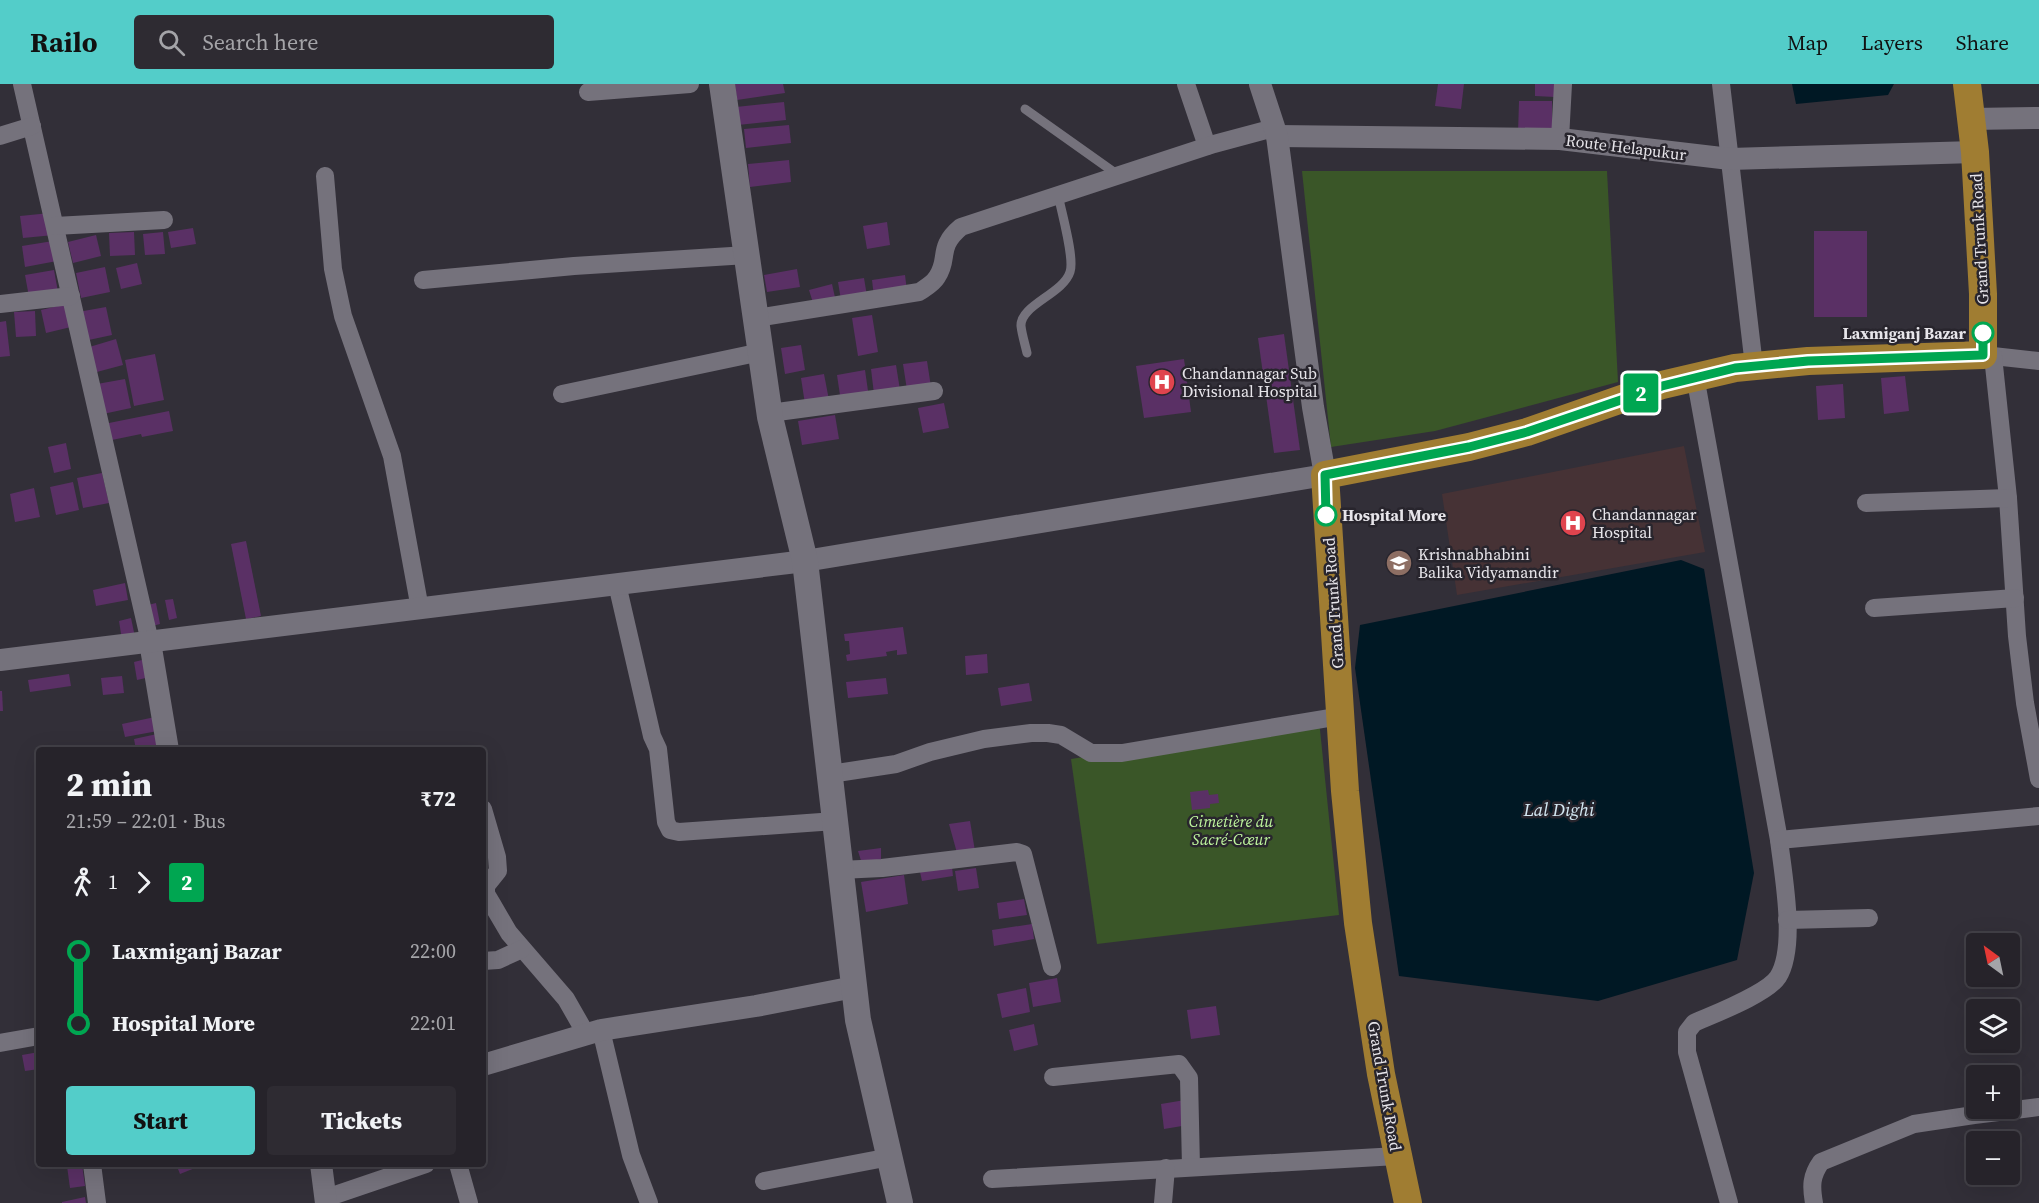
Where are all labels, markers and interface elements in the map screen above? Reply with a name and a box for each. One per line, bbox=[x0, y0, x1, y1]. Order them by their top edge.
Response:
search box bbox=[134, 15, 554, 69]
text: Railo bbox=[30, 23, 98, 61]
icon: search bbox=[155, 26, 188, 59]
text: Search here bbox=[203, 27, 319, 57]
text: Map bbox=[1787, 28, 1828, 57]
text: Layers bbox=[1861, 28, 1923, 57]
text: Share bbox=[1956, 28, 2009, 57]
street label: Route Helapukur bbox=[1564, 129, 1688, 165]
street label: Grand Trunk Road bbox=[1965, 173, 1993, 305]
place label: Laxmiganj Bazar bbox=[1842, 322, 1967, 344]
marker: Laxmiganj Bazar bbox=[1972, 322, 1994, 344]
place label: Chandannagar Sub Divisional Hospital bbox=[1182, 362, 1318, 402]
hospital icon: Chandannagar Sub Divisional Hospital bbox=[1147, 367, 1177, 397]
line badge: 2 bbox=[1622, 374, 1660, 412]
text: 2 bbox=[1635, 379, 1647, 408]
place label: Chandannagar Hospital bbox=[1592, 503, 1697, 543]
marker: Hospital More bbox=[1315, 504, 1337, 526]
place label: Hospital More bbox=[1342, 504, 1446, 526]
hospital icon: Chandannagar Hospital bbox=[1558, 508, 1588, 538]
street label: Grand Trunk Road bbox=[1317, 537, 1349, 669]
place label: Krishnabhabini Balika Vidyamandir bbox=[1418, 543, 1559, 583]
school or university icon: Krishnabhabini Balika Vidyamandir bbox=[1384, 548, 1414, 578]
text: 2 min bbox=[66, 762, 152, 807]
text: ₹72 bbox=[420, 783, 456, 813]
water label: Lal Dighi bbox=[1523, 797, 1595, 822]
text: 21:59 – 22:01 · Bus bbox=[66, 807, 225, 835]
park label: Cimetière du Sacré-Cœur bbox=[1189, 810, 1274, 850]
icon: walk bbox=[66, 866, 99, 899]
icon: forward bbox=[127, 866, 160, 899]
text: 1 bbox=[108, 868, 118, 896]
text: 2 bbox=[181, 868, 192, 897]
north arrow bbox=[1966, 933, 2020, 987]
map controls bbox=[1966, 933, 2020, 1185]
text: Laxmiganj Bazar bbox=[112, 936, 282, 966]
text: 22:00 bbox=[410, 937, 456, 965]
button: layers bbox=[1966, 999, 2020, 1053]
text: Hospital More bbox=[112, 1008, 255, 1038]
text: 22:01 bbox=[410, 1009, 456, 1037]
street label: Grand Trunk Road bbox=[1363, 1019, 1407, 1153]
button: + bbox=[1966, 1065, 2020, 1119]
button: Start bbox=[66, 1086, 255, 1155]
button: Tickets bbox=[267, 1086, 456, 1155]
button: − bbox=[1966, 1131, 2020, 1185]

